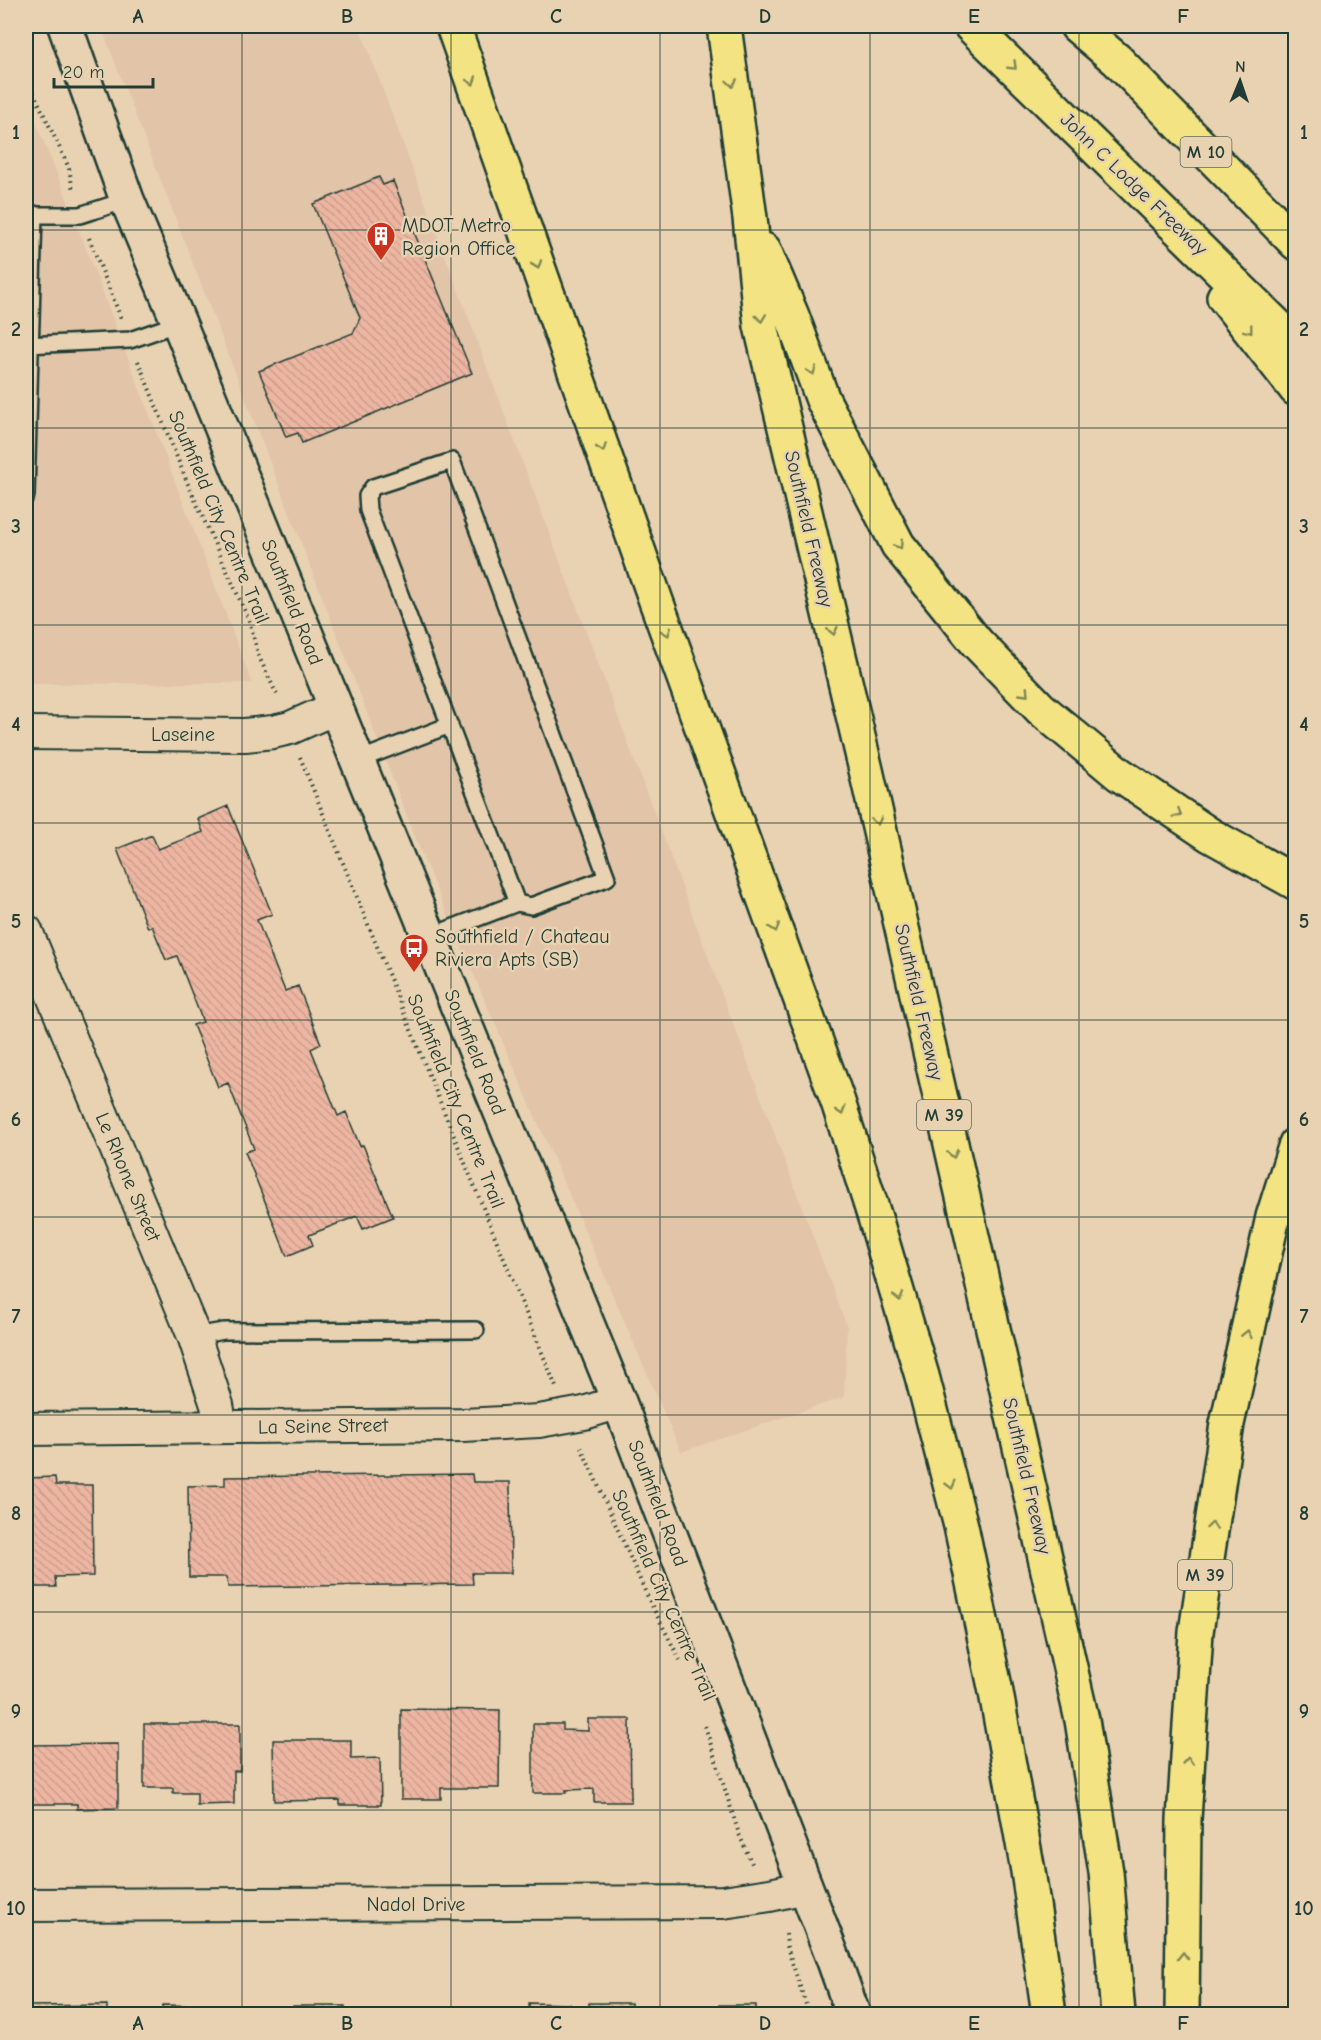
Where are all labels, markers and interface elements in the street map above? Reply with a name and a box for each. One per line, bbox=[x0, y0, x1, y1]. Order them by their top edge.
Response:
text: A bbox=[132, 5, 144, 28]
text: B bbox=[341, 5, 353, 28]
text: C bbox=[550, 5, 562, 28]
text: D bbox=[759, 5, 771, 28]
text: E bbox=[968, 5, 980, 28]
text: F bbox=[1177, 5, 1189, 28]
scale bar bbox=[54, 51, 153, 89]
north arrow bbox=[1210, 51, 1270, 111]
text: N bbox=[1235, 58, 1246, 76]
one-way arrow bbox=[1006, 59, 1016, 70]
text: 20 m bbox=[63, 62, 104, 83]
one-way arrow bbox=[465, 75, 478, 86]
one-way arrow bbox=[725, 79, 737, 88]
street label: John C Lodge Freeway bbox=[1056, 108, 1212, 260]
text: 1 bbox=[12, 121, 20, 144]
text: 1 bbox=[1300, 121, 1308, 144]
road number: M 10 bbox=[1180, 137, 1232, 167]
place label: MDOT Metro Region Office bbox=[402, 214, 515, 260]
building icon: MDOT Metro Region Office bbox=[365, 220, 397, 262]
one-way arrow bbox=[529, 259, 542, 269]
one-way arrow bbox=[754, 314, 766, 323]
text: 2 bbox=[11, 318, 21, 341]
text: 2 bbox=[1299, 318, 1309, 341]
one-way arrow bbox=[1242, 323, 1253, 334]
one-way arrow bbox=[804, 365, 817, 376]
street label: Southfield City Centre Trail bbox=[164, 407, 274, 627]
one-way arrow bbox=[594, 443, 607, 453]
street label: Southfield Freeway bbox=[780, 448, 838, 610]
text: 3 bbox=[11, 515, 21, 538]
text: 3 bbox=[1299, 515, 1309, 538]
street label: Southfield Road bbox=[256, 536, 328, 668]
one-way arrow bbox=[892, 539, 904, 549]
one-way arrow bbox=[660, 626, 672, 637]
one-way arrow bbox=[826, 626, 839, 636]
one-way arrow bbox=[1018, 686, 1029, 697]
text: 4 bbox=[11, 713, 21, 736]
text: 4 bbox=[1299, 713, 1309, 736]
street label: Laseine bbox=[151, 723, 215, 746]
one-way arrow bbox=[1172, 806, 1183, 817]
one-way arrow bbox=[870, 815, 883, 825]
text: 5 bbox=[11, 910, 21, 933]
text: 5 bbox=[1299, 910, 1309, 933]
street label: Southfield Freeway bbox=[890, 921, 948, 1083]
one-way arrow bbox=[767, 922, 780, 933]
place label: Southfield / Chateau Riviera Apts (SB) bbox=[435, 925, 610, 971]
bus stop icon: Southfield / Chateau Riviera Apts (SB) bbox=[398, 932, 430, 974]
street label: Southfield Road bbox=[439, 986, 511, 1118]
street label: Southfield City Centre Trail bbox=[402, 991, 510, 1211]
road number: M 39 bbox=[917, 1100, 971, 1130]
one-way arrow bbox=[834, 1105, 846, 1116]
text: 6 bbox=[11, 1108, 21, 1131]
text: 6 bbox=[1299, 1108, 1309, 1131]
street label: Le Rhone Street bbox=[91, 1109, 166, 1246]
one-way arrow bbox=[946, 1149, 959, 1159]
one-way arrow bbox=[892, 1291, 904, 1302]
text: 7 bbox=[12, 1305, 21, 1328]
text: 7 bbox=[1300, 1305, 1309, 1328]
one-way arrow bbox=[1240, 1329, 1253, 1339]
street label: Southfield Freeway bbox=[998, 1395, 1056, 1557]
street label: La Seine Street bbox=[258, 1413, 390, 1439]
street label: Southfield Road bbox=[623, 1437, 693, 1569]
one-way arrow bbox=[943, 1480, 956, 1490]
street label: Southfield City Centre Trail bbox=[607, 1486, 721, 1704]
text: 8 bbox=[11, 1502, 21, 1525]
text: 8 bbox=[1299, 1502, 1309, 1525]
one-way arrow bbox=[1205, 1521, 1217, 1530]
road number: M 39 bbox=[1178, 1560, 1232, 1590]
text: 9 bbox=[11, 1700, 21, 1723]
text: 9 bbox=[1299, 1700, 1309, 1723]
one-way arrow bbox=[1181, 1757, 1194, 1766]
street label: Nadol Drive bbox=[367, 1893, 465, 1916]
text: 10 bbox=[6, 1897, 26, 1920]
text: 10 bbox=[1294, 1897, 1314, 1920]
one-way arrow bbox=[1177, 1952, 1189, 1961]
text: A bbox=[132, 2012, 144, 2035]
text: B bbox=[341, 2012, 353, 2035]
text: C bbox=[550, 2012, 562, 2035]
text: D bbox=[759, 2012, 771, 2035]
text: E bbox=[968, 2012, 980, 2035]
text: F bbox=[1177, 2012, 1189, 2035]

